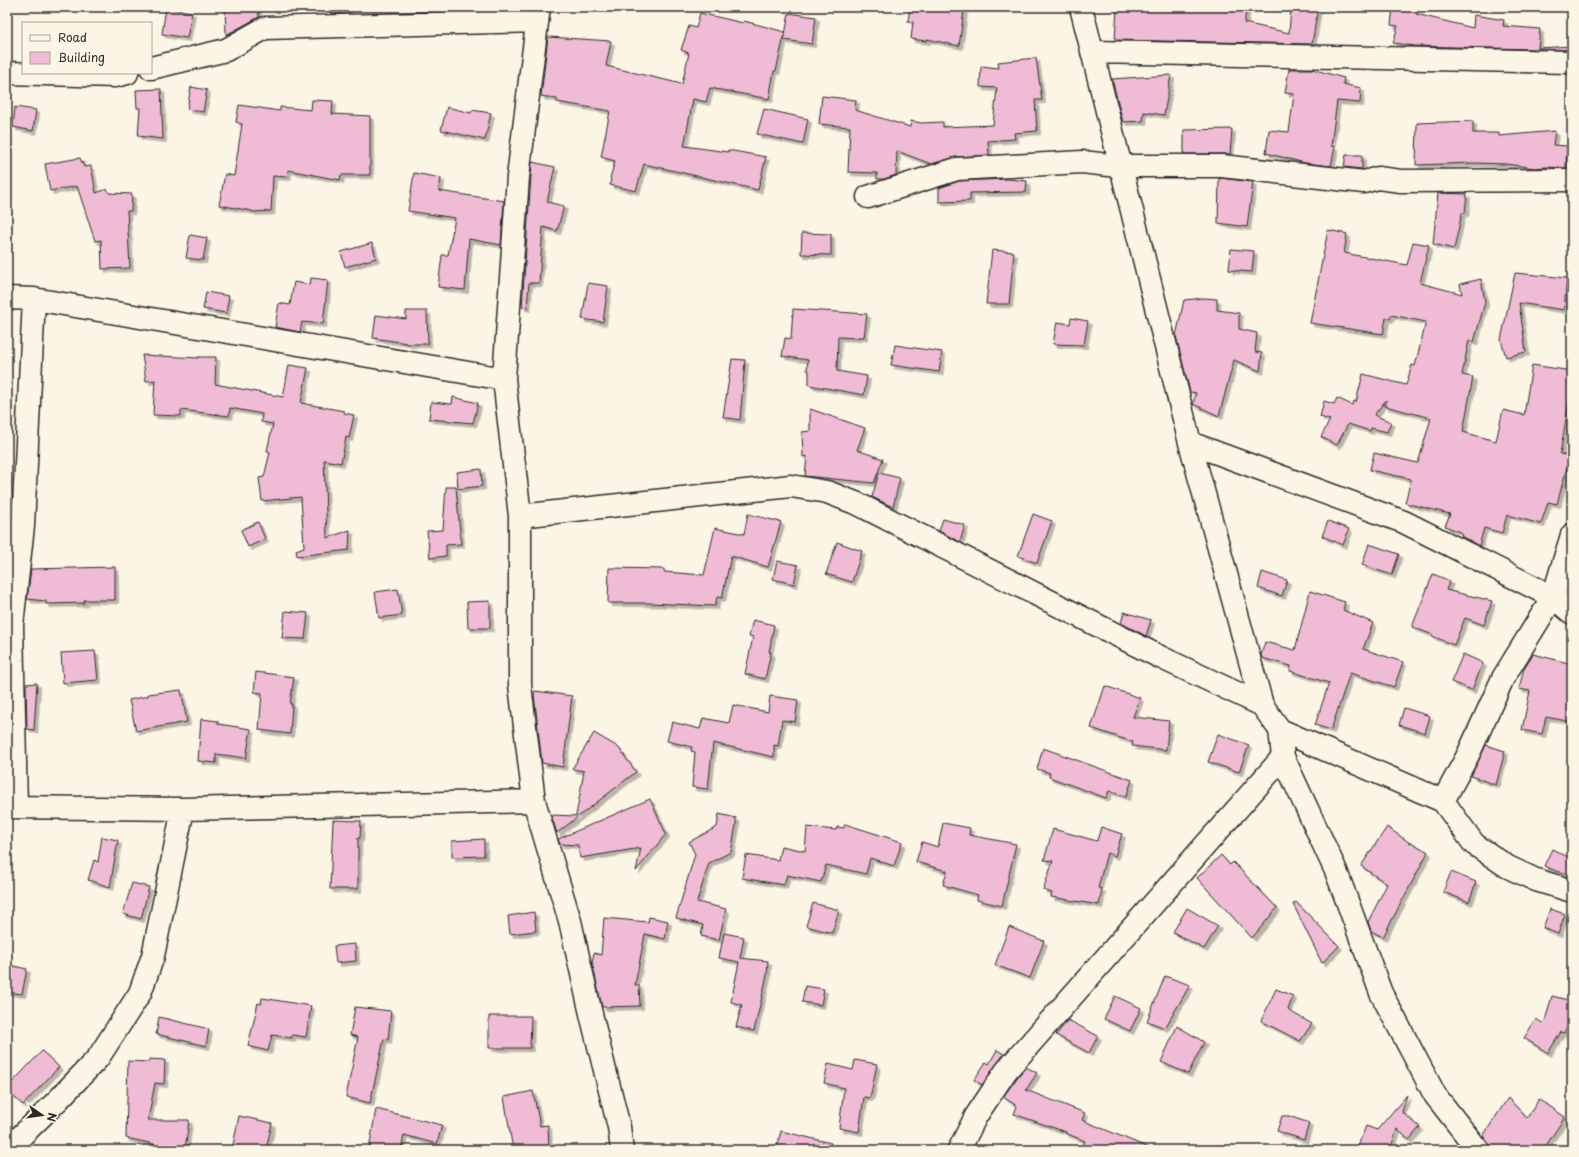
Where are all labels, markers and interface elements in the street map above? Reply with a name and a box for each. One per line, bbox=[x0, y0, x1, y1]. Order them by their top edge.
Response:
legend bbox=[22, 22, 152, 74]
text: Road bbox=[58, 28, 87, 46]
text: Building bbox=[58, 48, 105, 66]
north arrow bbox=[22, 1095, 62, 1135]
text: N bbox=[43, 1111, 61, 1124]

